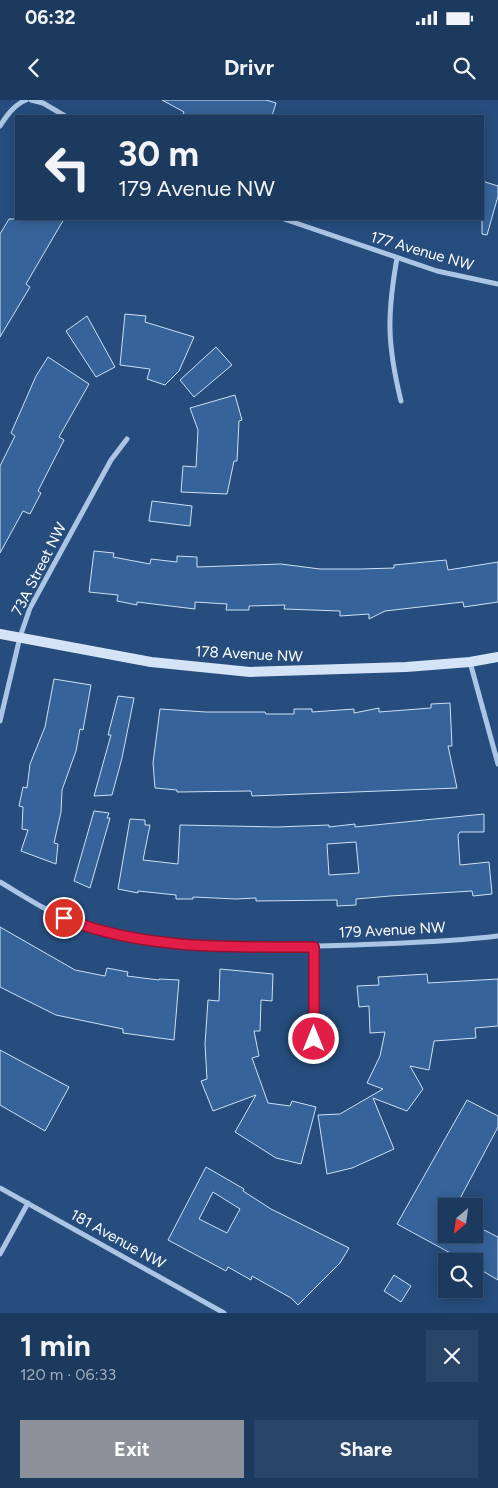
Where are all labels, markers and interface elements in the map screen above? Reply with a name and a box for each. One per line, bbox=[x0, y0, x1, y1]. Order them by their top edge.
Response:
text: 06:32 bbox=[25, 6, 76, 29]
icon: back bbox=[20, 54, 48, 82]
text: Drivr bbox=[224, 54, 274, 81]
icon: search bbox=[450, 54, 478, 82]
text: 30 m bbox=[118, 133, 199, 175]
icon: left bbox=[35, 135, 100, 200]
text: 179 Avenue NW bbox=[118, 175, 275, 202]
street label: 177 Avenue NW bbox=[368, 228, 476, 274]
street label: 73A Street NW bbox=[8, 519, 70, 618]
street label: 178 Avenue NW bbox=[195, 642, 304, 666]
pin bbox=[43, 897, 85, 939]
icon: arrive bbox=[50, 904, 78, 932]
street label: 179 Avenue NW bbox=[338, 918, 446, 942]
position arrow bbox=[287, 1012, 339, 1064]
north arrow bbox=[438, 1198, 482, 1242]
map controls bbox=[438, 1198, 483, 1298]
street label: 181 Avenue NW bbox=[67, 1205, 169, 1273]
button: search bbox=[438, 1253, 483, 1298]
text: 1 min bbox=[20, 1327, 91, 1364]
button: close bbox=[426, 1330, 478, 1382]
text: 120 m · 06:33 bbox=[20, 1365, 116, 1384]
button: Exit bbox=[20, 1420, 244, 1478]
button: Share bbox=[254, 1420, 478, 1478]

